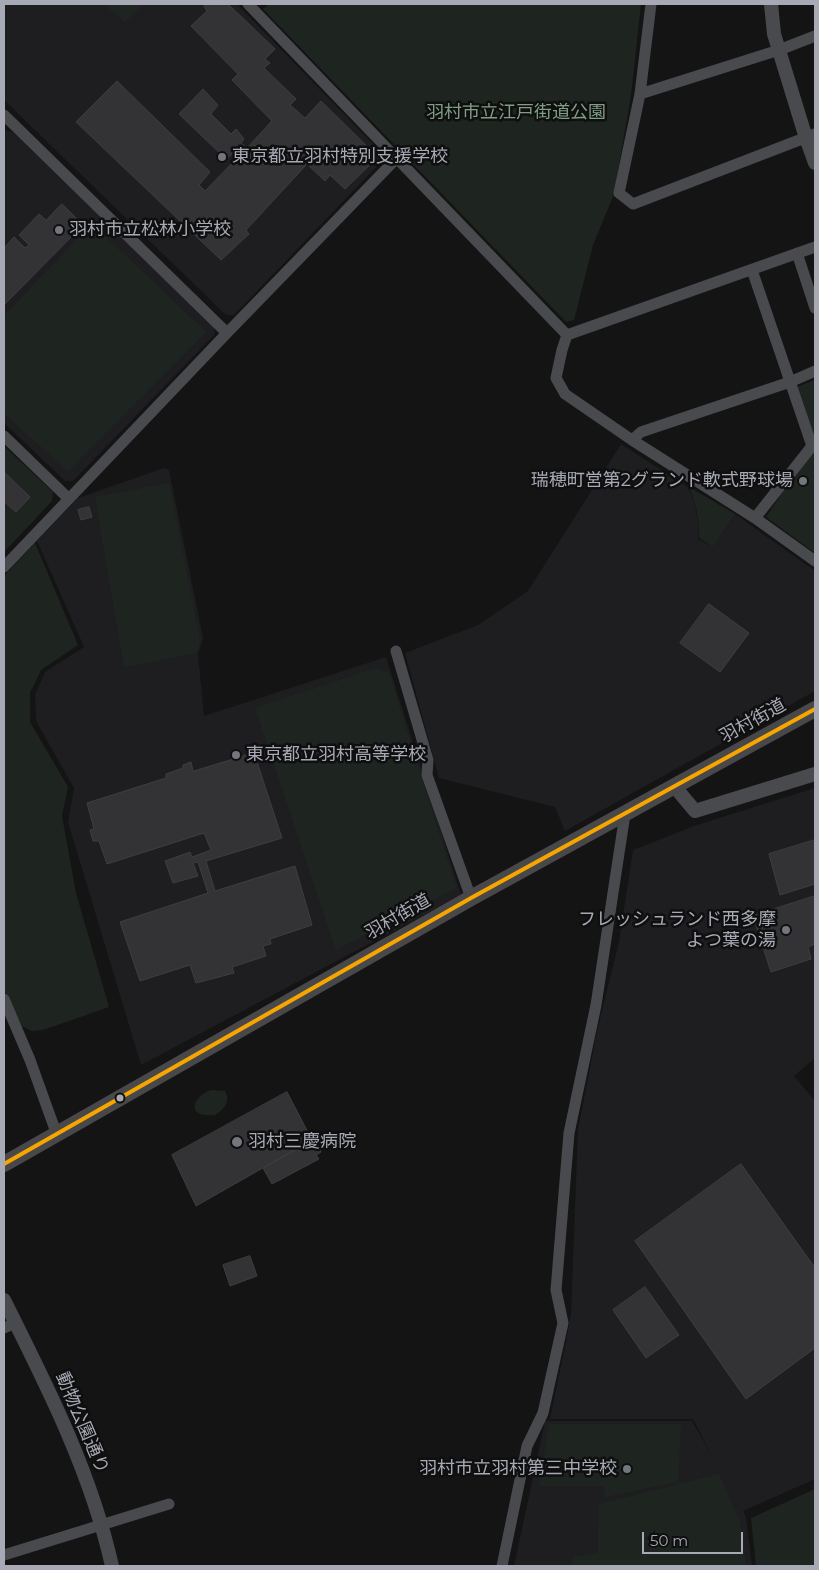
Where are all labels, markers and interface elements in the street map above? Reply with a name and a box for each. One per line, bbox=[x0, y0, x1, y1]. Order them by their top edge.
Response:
park label: 羽村市立江戸街道公園 bbox=[426, 102, 606, 124]
place label: 東京都立羽村特別支援学校 bbox=[232, 146, 448, 168]
marker: 東京都立羽村特別支援学校 bbox=[216, 151, 228, 163]
place label: 羽村市立松林小学校 bbox=[69, 219, 231, 241]
marker: 羽村市立松林小学校 bbox=[53, 224, 65, 236]
place label: 瑞穂町営第2グランド軟式野球場 bbox=[531, 470, 793, 492]
marker: 瑞穂町営第2グランド軟式野球場 bbox=[797, 475, 809, 487]
street label: 羽村街道 bbox=[716, 694, 790, 748]
place label: 東京都立羽村高等学校 bbox=[246, 744, 426, 766]
marker: 東京都立羽村高等学校 bbox=[230, 749, 242, 761]
street label: 羽村街道 bbox=[361, 890, 435, 944]
place label: フレッシュランド西多摩 よつ葉の湯 bbox=[578, 909, 776, 952]
marker: フレッシュランド西多摩 よつ葉の湯 bbox=[780, 924, 792, 936]
unlabelled marker bbox=[115, 1093, 125, 1103]
place label: 羽村三慶病院 bbox=[248, 1131, 356, 1153]
marker: 羽村三慶病院 bbox=[230, 1135, 244, 1149]
street label: 動物公園通り bbox=[51, 1369, 113, 1477]
place label: 羽村市立羽村第三中学校 bbox=[419, 1458, 617, 1480]
marker: 羽村市立羽村第三中学校 bbox=[621, 1463, 633, 1475]
scale bar bbox=[644, 1522, 745, 1554]
text: 50 m bbox=[650, 1531, 688, 1550]

